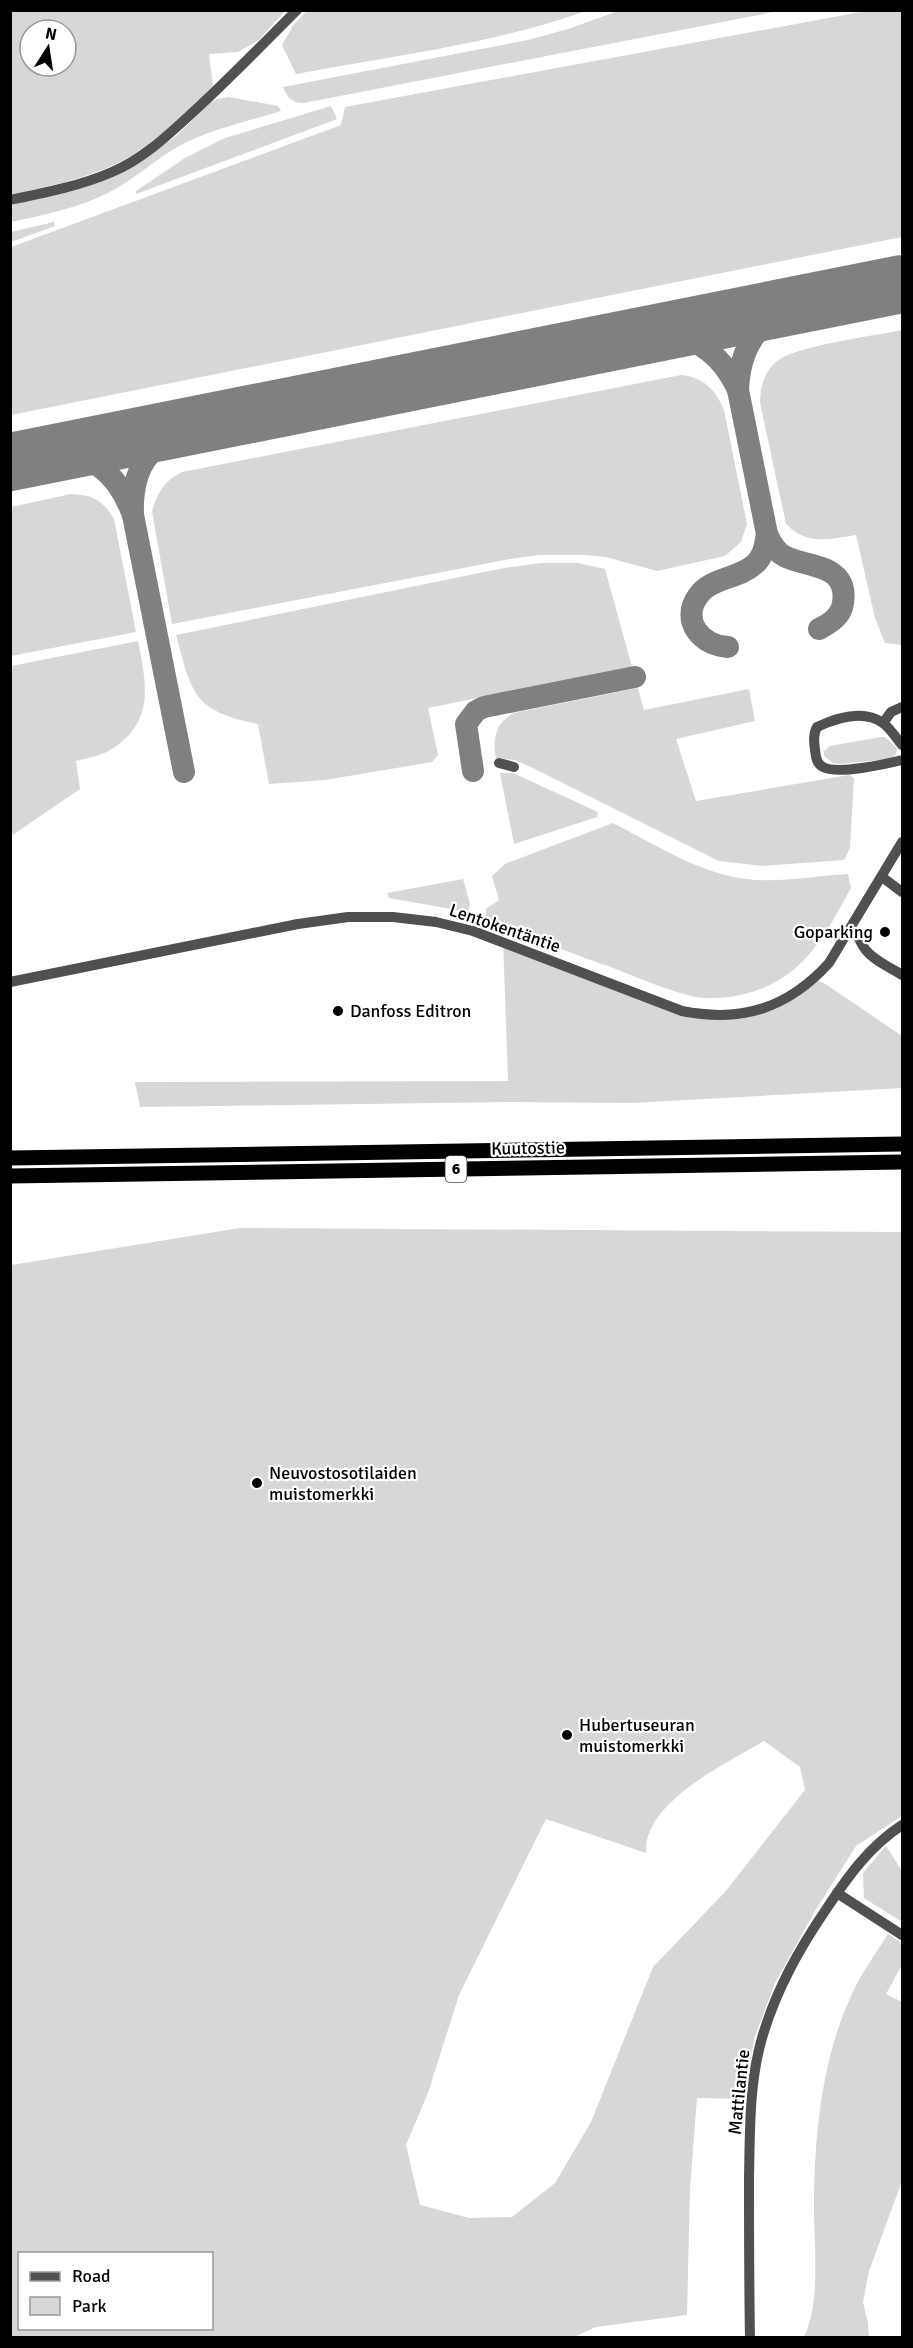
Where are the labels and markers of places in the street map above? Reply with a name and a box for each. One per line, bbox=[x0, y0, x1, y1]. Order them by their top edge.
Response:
place label: Goparking bbox=[794, 921, 873, 943]
marker: Goparking bbox=[878, 925, 892, 939]
place label: Danfoss Editron bbox=[350, 1000, 471, 1022]
marker: Danfoss Editron bbox=[331, 1004, 345, 1018]
place label: Neuvostosotilaiden muistomerkki bbox=[269, 1462, 417, 1505]
marker: Neuvostosotilaiden muistomerkki bbox=[250, 1476, 264, 1490]
place label: Hubertuseuran muistomerkki bbox=[579, 1714, 695, 1757]
marker: Hubertuseuran muistomerkki bbox=[560, 1728, 574, 1742]

